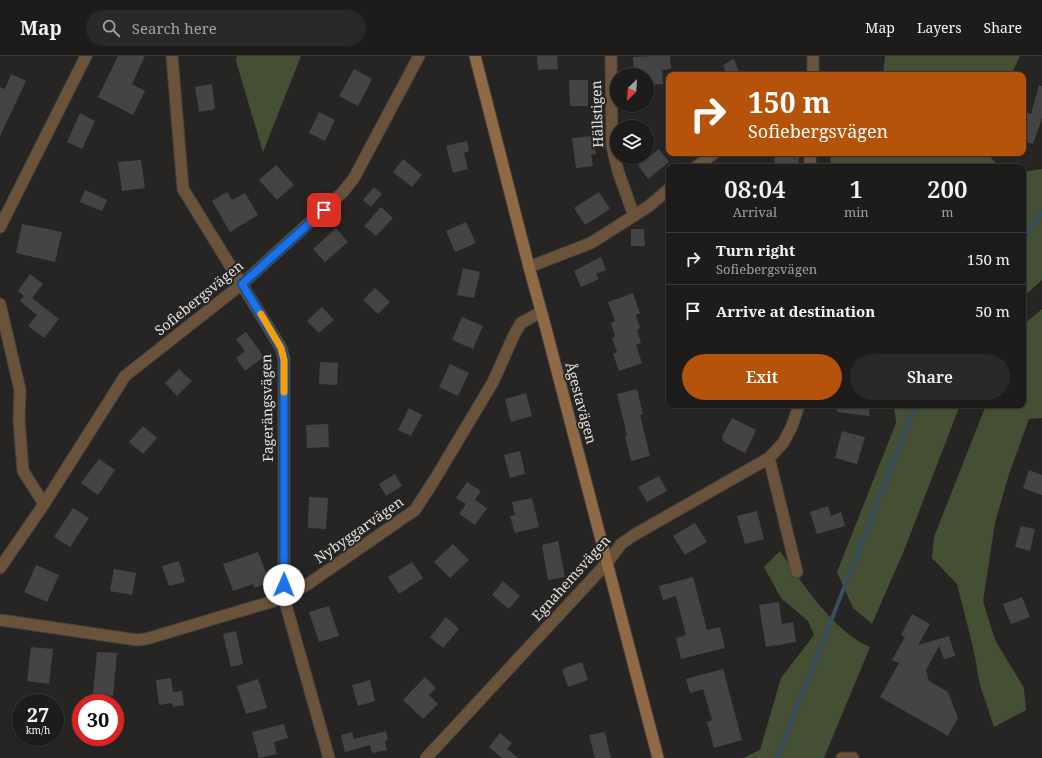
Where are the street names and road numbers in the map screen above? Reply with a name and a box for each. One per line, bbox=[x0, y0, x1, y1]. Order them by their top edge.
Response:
street label: Hällstigen bbox=[586, 80, 607, 148]
street label: Sofiebergsvägen bbox=[150, 256, 247, 339]
street label: Fagerängsvägen bbox=[256, 354, 277, 462]
street label: Ågestavägen bbox=[561, 360, 602, 446]
street label: Nybyggarvägen bbox=[311, 492, 407, 567]
street label: Egnahemsvägen bbox=[527, 531, 614, 625]

